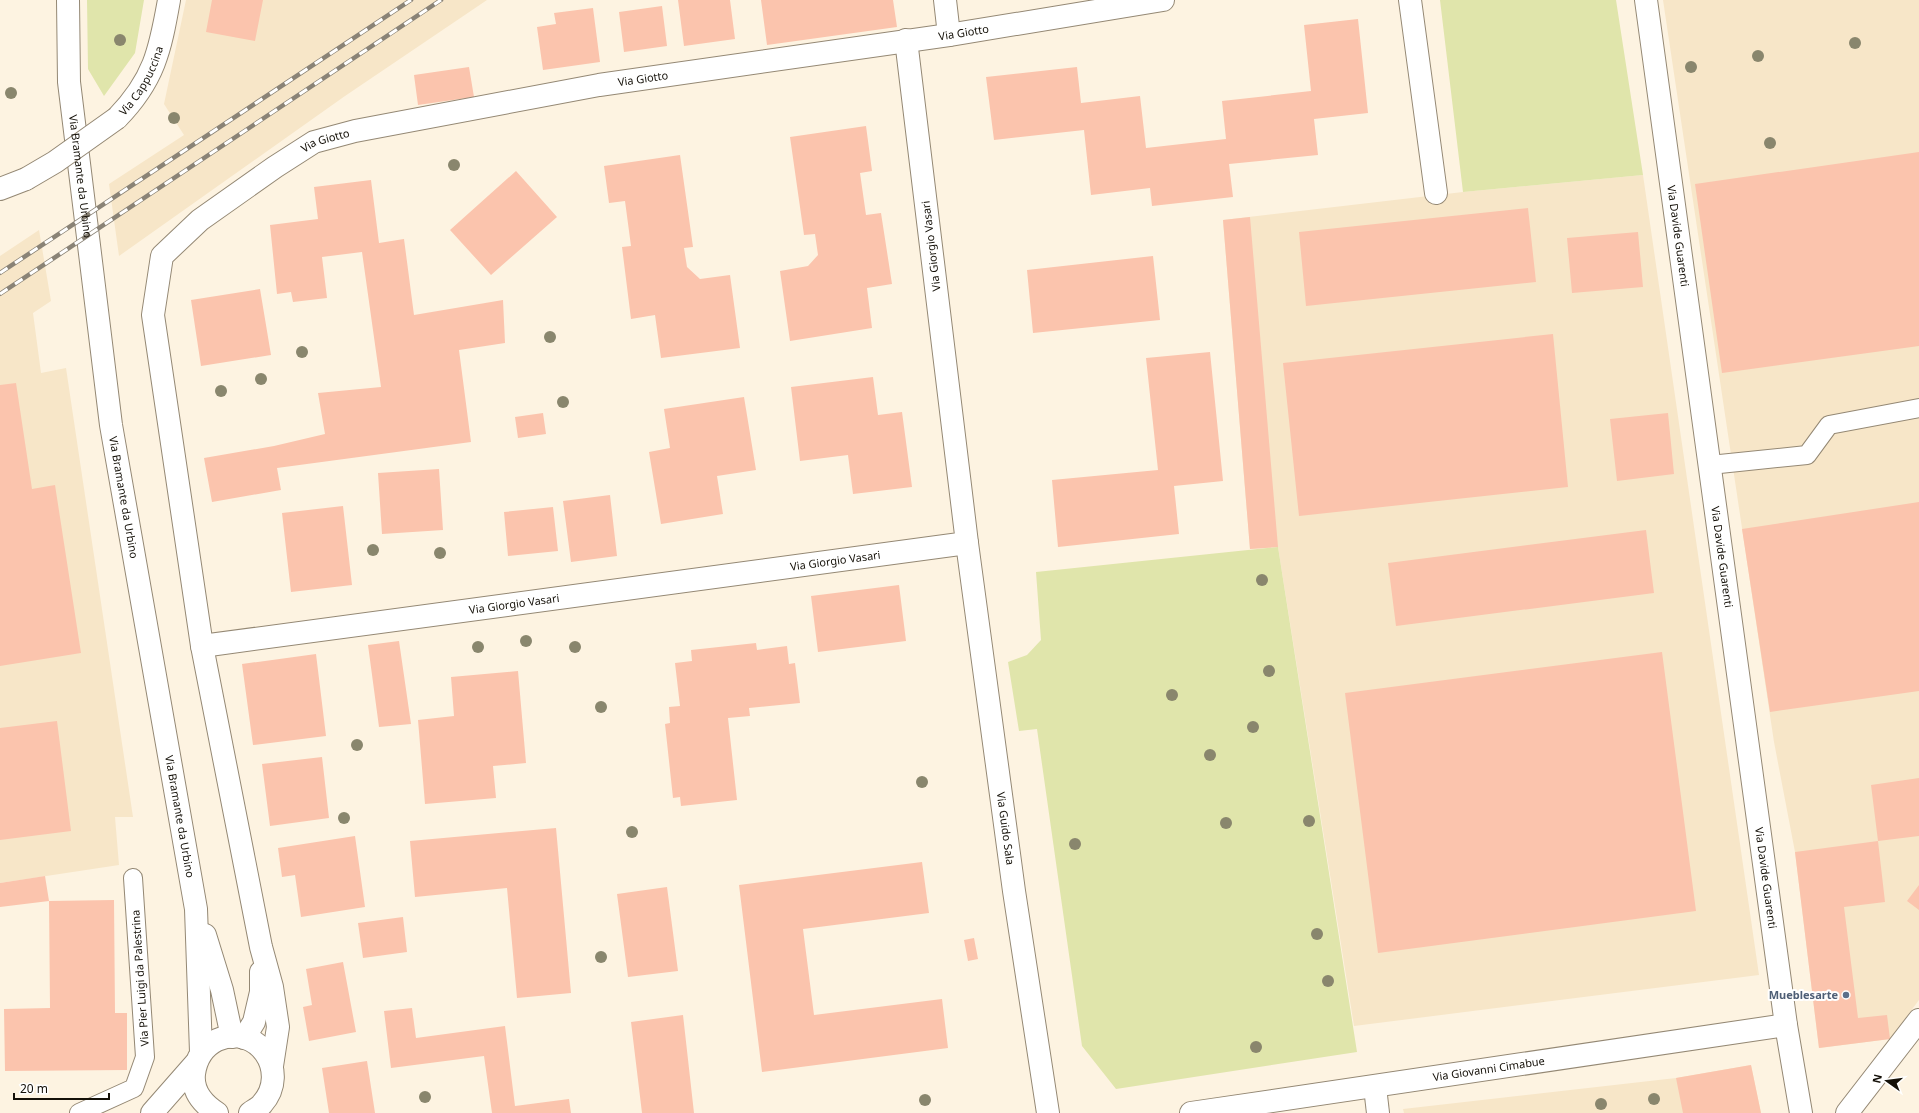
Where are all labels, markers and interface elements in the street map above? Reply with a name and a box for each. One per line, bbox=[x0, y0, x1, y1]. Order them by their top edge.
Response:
street label: Via Giotto bbox=[937, 21, 990, 43]
street label: Via Cappuccina bbox=[115, 44, 166, 118]
street label: Via Giotto bbox=[617, 67, 669, 89]
street label: Via Bramante da Urbino bbox=[66, 114, 96, 239]
street label: Via Giotto bbox=[298, 125, 351, 156]
street label: Via Davide Guarenti bbox=[1664, 184, 1693, 287]
street label: Via Giorgio Vasari bbox=[918, 200, 943, 292]
street label: Via Bramante da Urbino bbox=[106, 435, 142, 560]
street label: Via Davide Guarenti bbox=[1708, 505, 1737, 608]
street label: Via Giorgio Vasari bbox=[789, 547, 881, 574]
street label: Via Giorgio Vasari bbox=[468, 590, 560, 617]
street label: Via Bramante da Urbino bbox=[162, 754, 198, 879]
street label: Via Guido Sala bbox=[994, 791, 1018, 866]
street label: Via Davide Guarenti bbox=[1752, 826, 1781, 929]
street label: Via Pier Luigi da Palestrina bbox=[127, 909, 152, 1047]
place label: Mueblesarte bbox=[1769, 987, 1838, 1002]
marker: Mueblesarte bbox=[1841, 990, 1851, 1000]
street label: Via Giovanni Cimabue bbox=[1432, 1053, 1546, 1084]
north arrow bbox=[1867, 1061, 1907, 1101]
text: N bbox=[1868, 1072, 1885, 1085]
scale bar bbox=[14, 1075, 109, 1101]
text: 20 m bbox=[20, 1080, 48, 1097]

